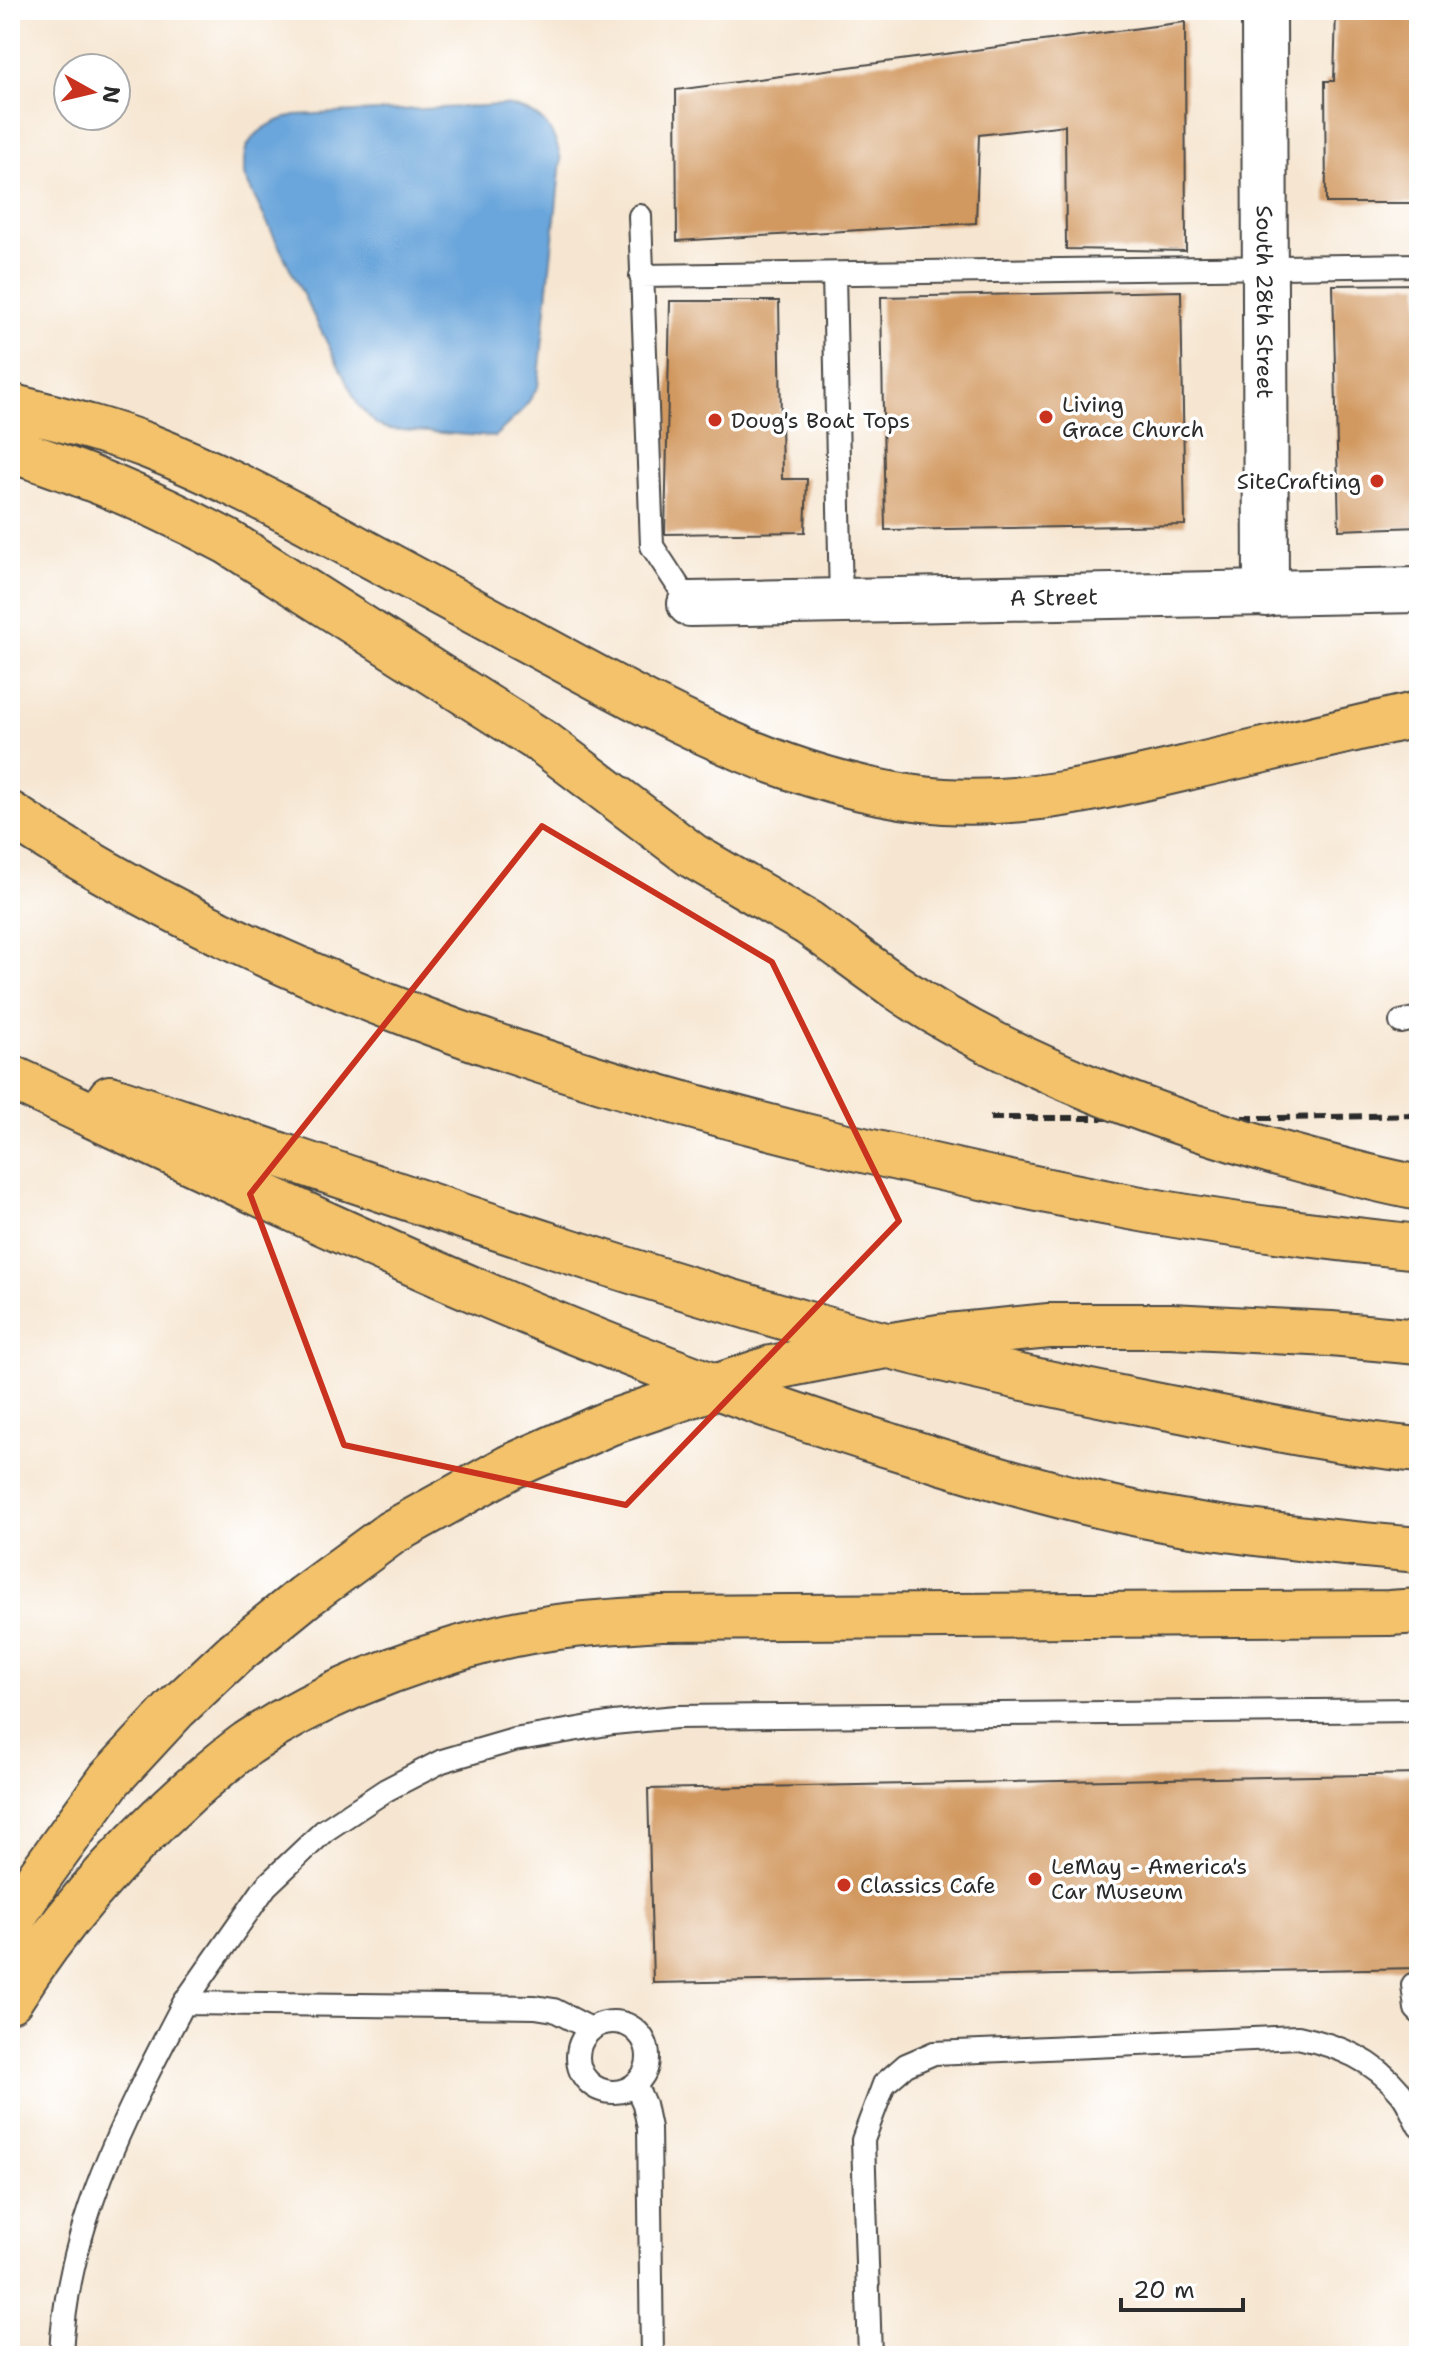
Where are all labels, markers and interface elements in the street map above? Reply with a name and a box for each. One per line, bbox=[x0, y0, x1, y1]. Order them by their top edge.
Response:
north arrow bbox=[52, 52, 132, 132]
text: N bbox=[96, 84, 127, 105]
street label: South 28th Street bbox=[1250, 205, 1280, 399]
place label: Living Grace Church bbox=[1062, 390, 1205, 444]
place label: Doug's Boat Tops bbox=[731, 406, 910, 435]
marker: Living Grace Church bbox=[1037, 408, 1055, 426]
marker: Doug's Boat Tops bbox=[706, 411, 724, 429]
place label: SiteCrafting bbox=[1237, 467, 1361, 496]
marker: SiteCrafting bbox=[1368, 472, 1386, 490]
street label: A Street bbox=[1010, 582, 1098, 612]
place label: LeMay - America's Car Museum bbox=[1051, 1852, 1247, 1906]
marker: LeMay - America's Car Museum bbox=[1026, 1870, 1044, 1888]
place label: Classics Cafe bbox=[860, 1871, 996, 1900]
marker: Classics Cafe bbox=[835, 1876, 853, 1894]
scale bar bbox=[1121, 2262, 1243, 2312]
text: 20 m bbox=[1133, 2274, 1195, 2306]

